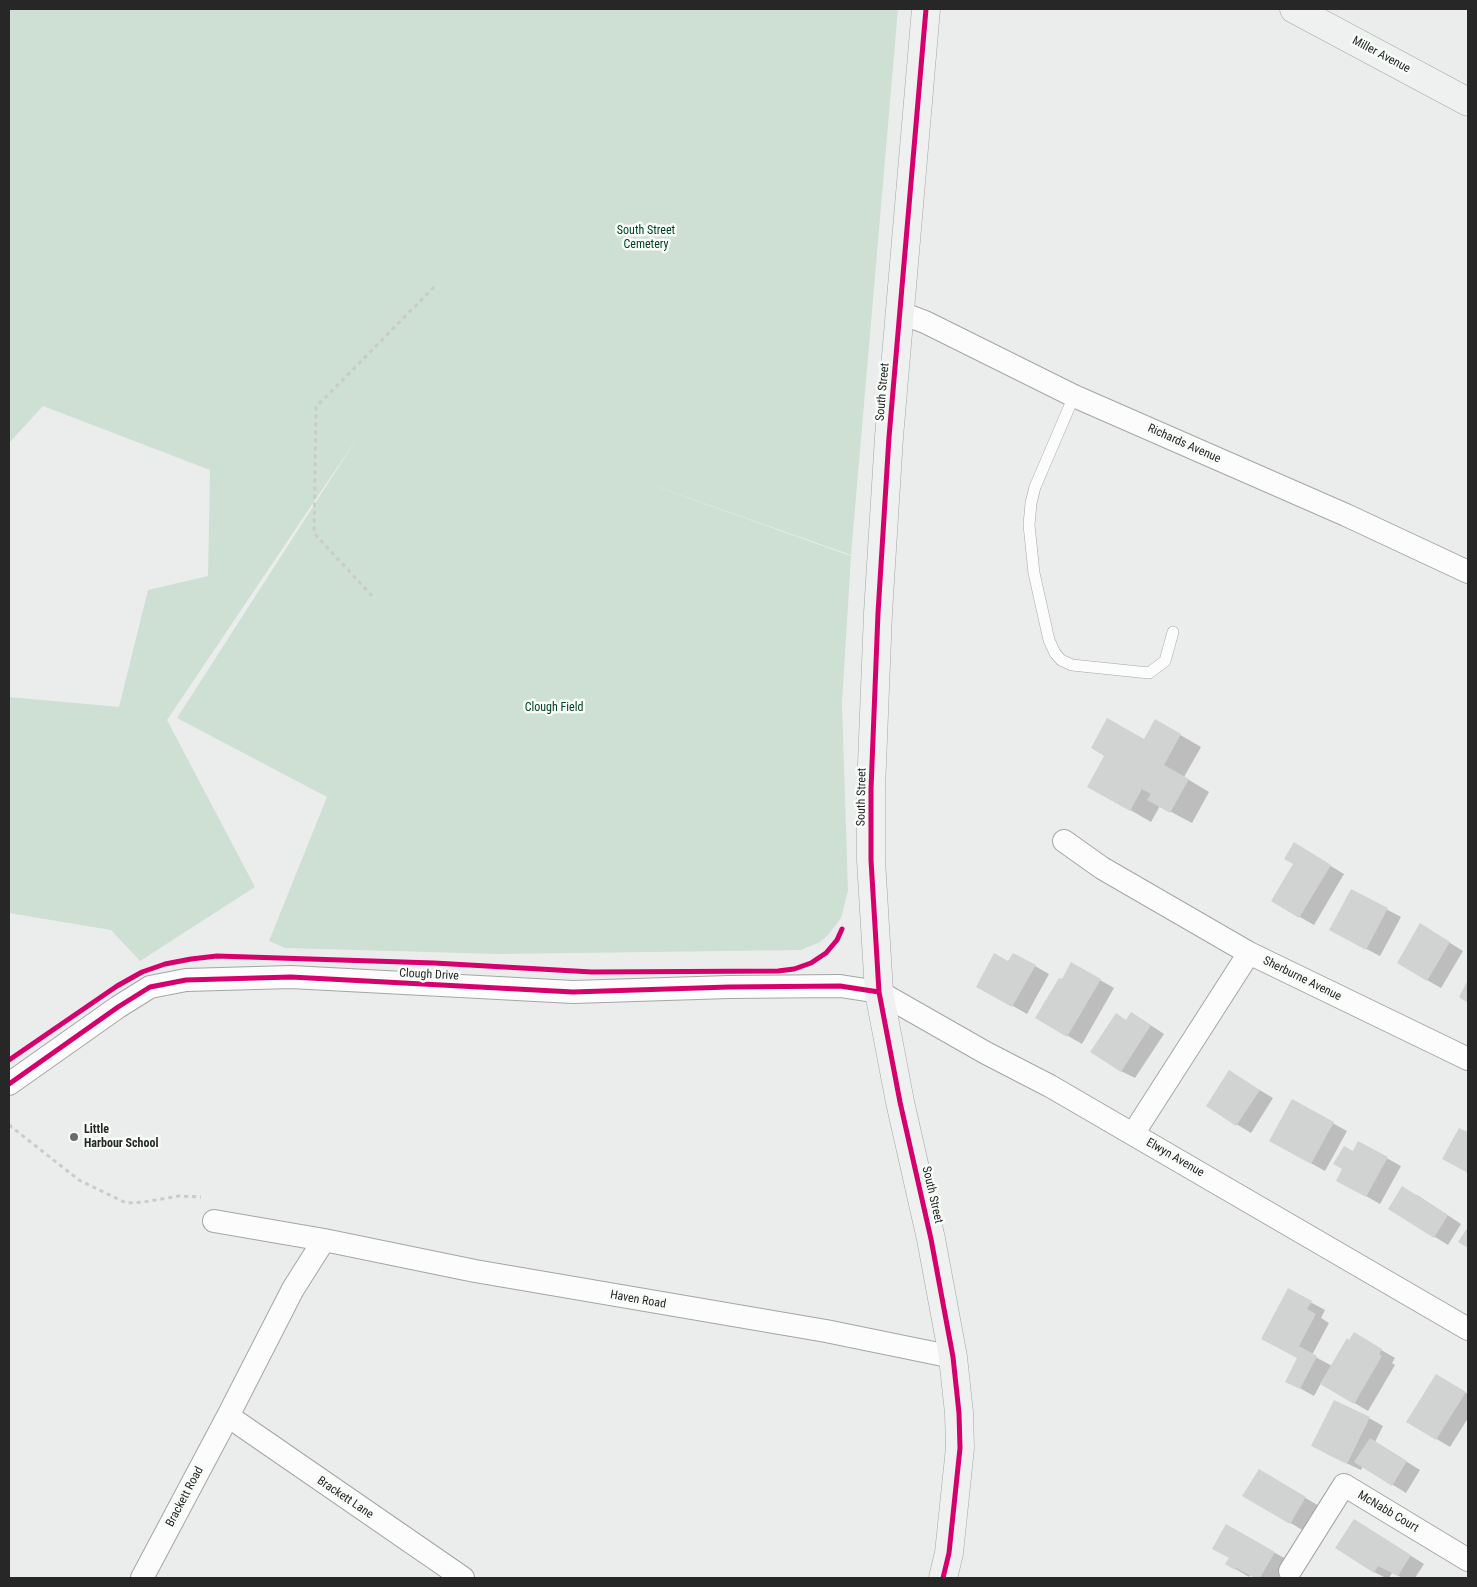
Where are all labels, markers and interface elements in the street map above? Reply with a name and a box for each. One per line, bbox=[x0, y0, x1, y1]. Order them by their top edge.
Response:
street label: Miller Avenue bbox=[1349, 34, 1413, 76]
park label: South Street Cemetery bbox=[617, 224, 675, 252]
street label: South Street bbox=[873, 362, 893, 422]
street label: Richards Avenue bbox=[1145, 421, 1223, 467]
park label: Clough Field bbox=[525, 701, 583, 715]
street label: South Street bbox=[854, 768, 870, 826]
street label: Sherburne Avenue bbox=[1260, 954, 1344, 1004]
street label: Clough Drive bbox=[399, 966, 459, 984]
place label: Little Harbour School bbox=[84, 1123, 158, 1151]
marker: Little Harbour School bbox=[68, 1131, 80, 1143]
street label: Elwyn Avenue bbox=[1143, 1136, 1207, 1180]
street label: South Street bbox=[918, 1165, 946, 1225]
street label: Haven Road bbox=[609, 1288, 667, 1312]
street label: Brackett Road bbox=[163, 1464, 207, 1530]
street label: Brackett Lane bbox=[314, 1474, 376, 1522]
street label: McNabb Court bbox=[1355, 1488, 1421, 1536]

